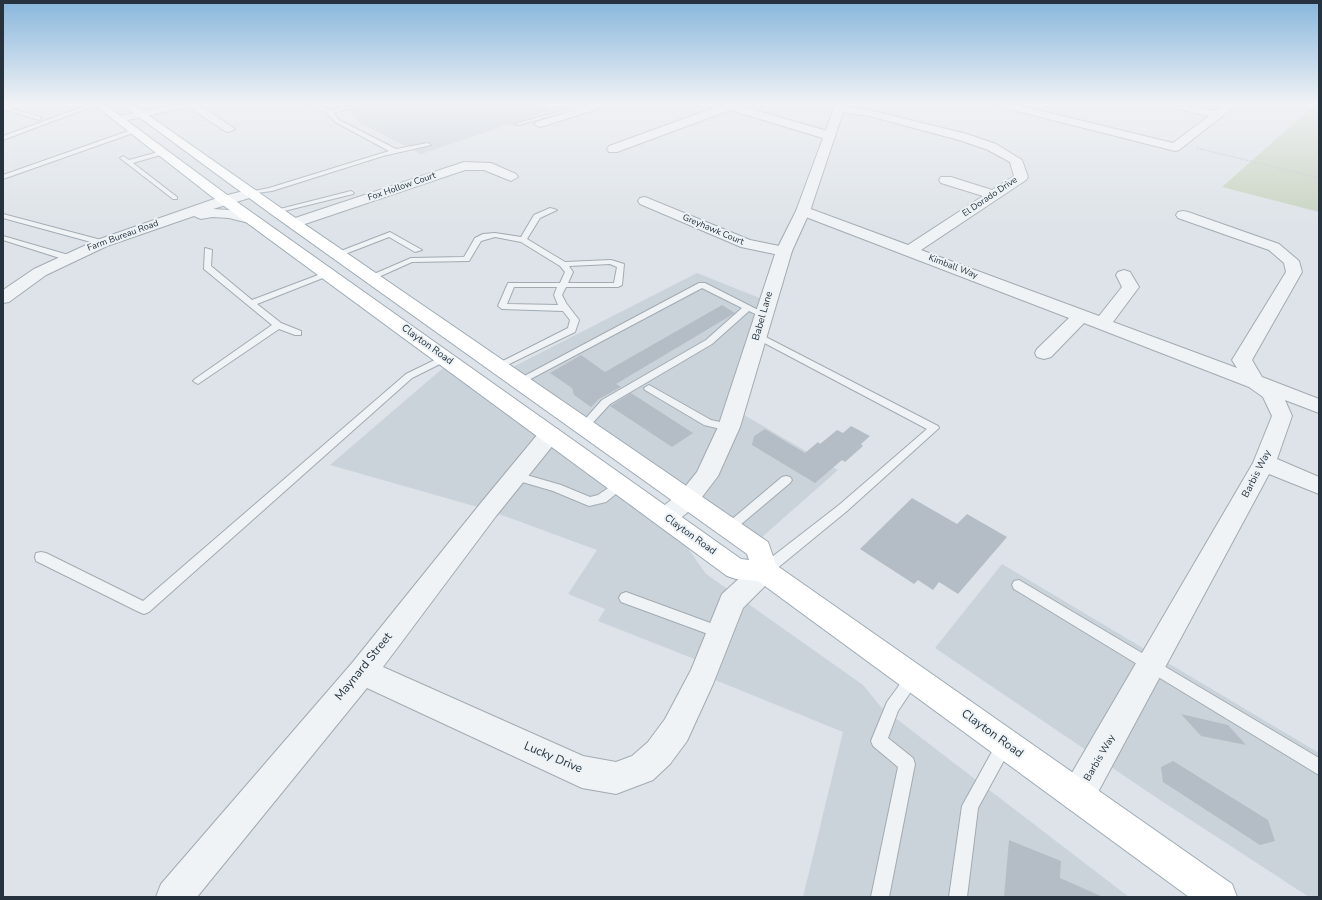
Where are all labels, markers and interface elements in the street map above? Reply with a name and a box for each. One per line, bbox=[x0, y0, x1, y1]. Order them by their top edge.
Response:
street label: Fox Hollow Court bbox=[367, 170, 437, 204]
street label: El Dorado Drive bbox=[961, 175, 1019, 219]
street label: Greyhawk Court bbox=[681, 212, 745, 248]
street label: Farm Bureau Road bbox=[86, 218, 160, 254]
street label: Kimball Way bbox=[927, 253, 979, 281]
street label: Babel Lane bbox=[750, 290, 776, 342]
street label: Clayton Road bbox=[399, 322, 455, 368]
street label: Barbis Way bbox=[1240, 448, 1274, 500]
street label: Clayton Road bbox=[662, 512, 718, 558]
street label: Maynard Street bbox=[332, 630, 396, 704]
street label: Clayton Road bbox=[958, 707, 1026, 761]
street label: Barbis Way bbox=[1082, 732, 1118, 784]
street label: Lucky Drive bbox=[522, 739, 584, 777]

